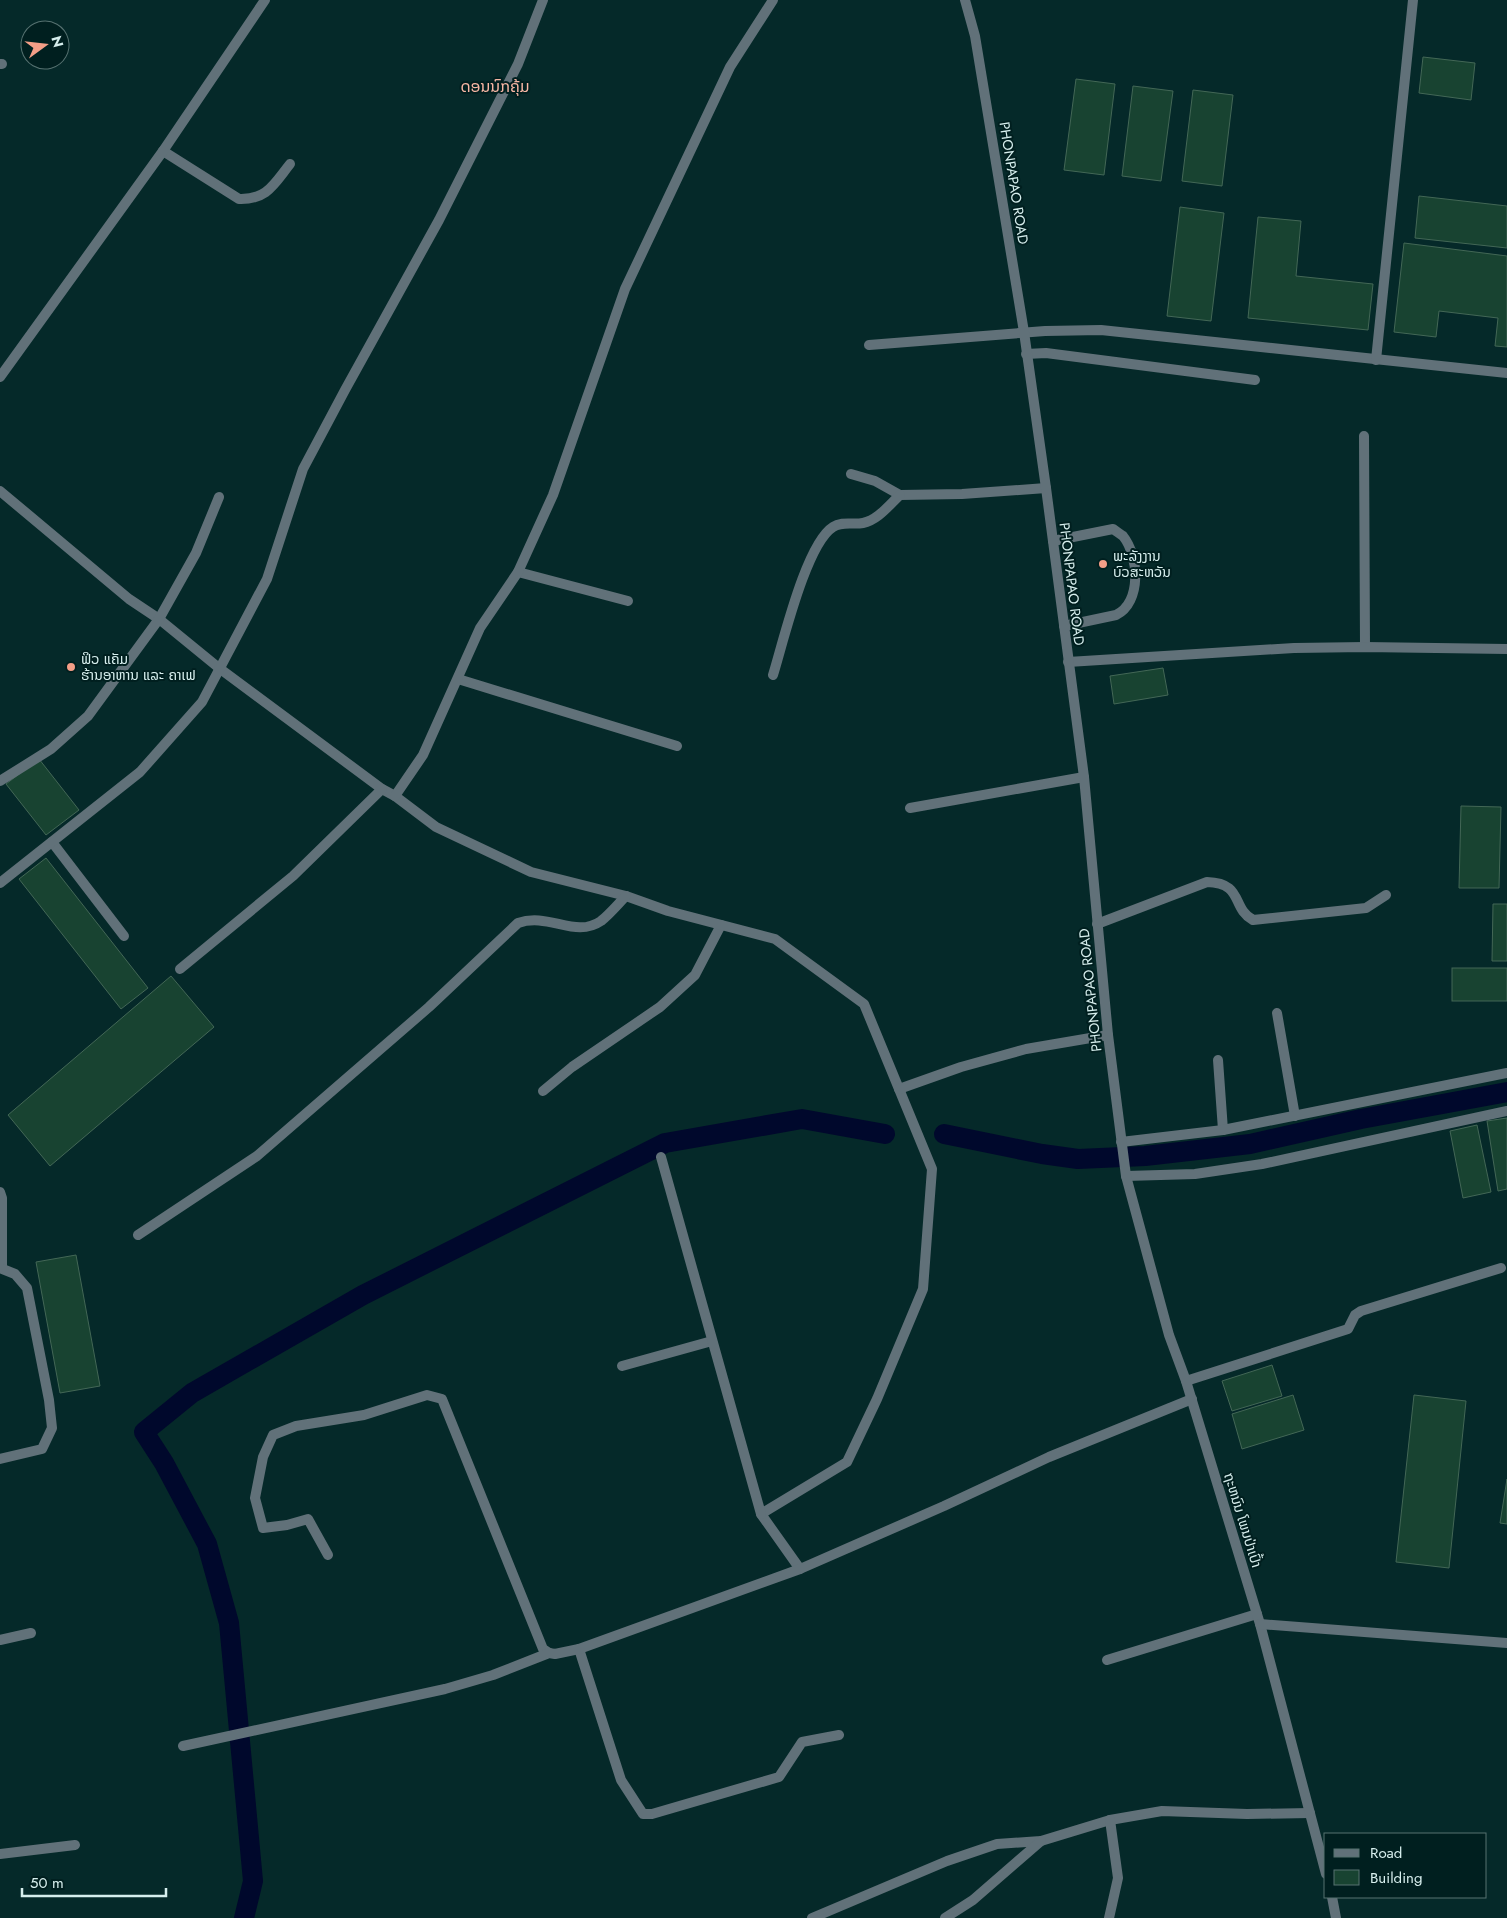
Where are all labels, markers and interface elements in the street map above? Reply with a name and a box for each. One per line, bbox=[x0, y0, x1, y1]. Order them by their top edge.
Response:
north arrow bbox=[20, 20, 70, 70]
text: N bbox=[46, 34, 69, 50]
district label: ດອນນົກຄຸ້ມ bbox=[460, 75, 530, 98]
street label: PHONPAPAO ROAD bbox=[994, 120, 1034, 246]
street label: PHONPAPAO ROAD bbox=[1055, 521, 1089, 647]
place label: ພະລັງງານ ບົວສະຫວັນ bbox=[1113, 546, 1171, 582]
marker: ພະລັງງານ ບົວສະຫວັນ bbox=[1097, 558, 1109, 570]
place label: ຟິວ ແຄັມ ຮ້ານອາຫານ ແລະ ຄາເຟ bbox=[81, 649, 196, 685]
marker: ຟິວ ແຄັມ ຮ້ານອາຫານ ແລະ ຄາເຟ bbox=[65, 661, 77, 673]
street label: PHONPAPAO ROAD bbox=[1074, 928, 1106, 1052]
street label: ຖະຫນົນ ໂພນປ່າເປົ້າ bbox=[1219, 1470, 1267, 1570]
legend bbox=[1324, 1833, 1487, 1898]
text: Road bbox=[1370, 1842, 1402, 1864]
scale bar bbox=[22, 1866, 166, 1898]
text: Building bbox=[1370, 1867, 1422, 1889]
text: 50 m bbox=[30, 1872, 64, 1894]

